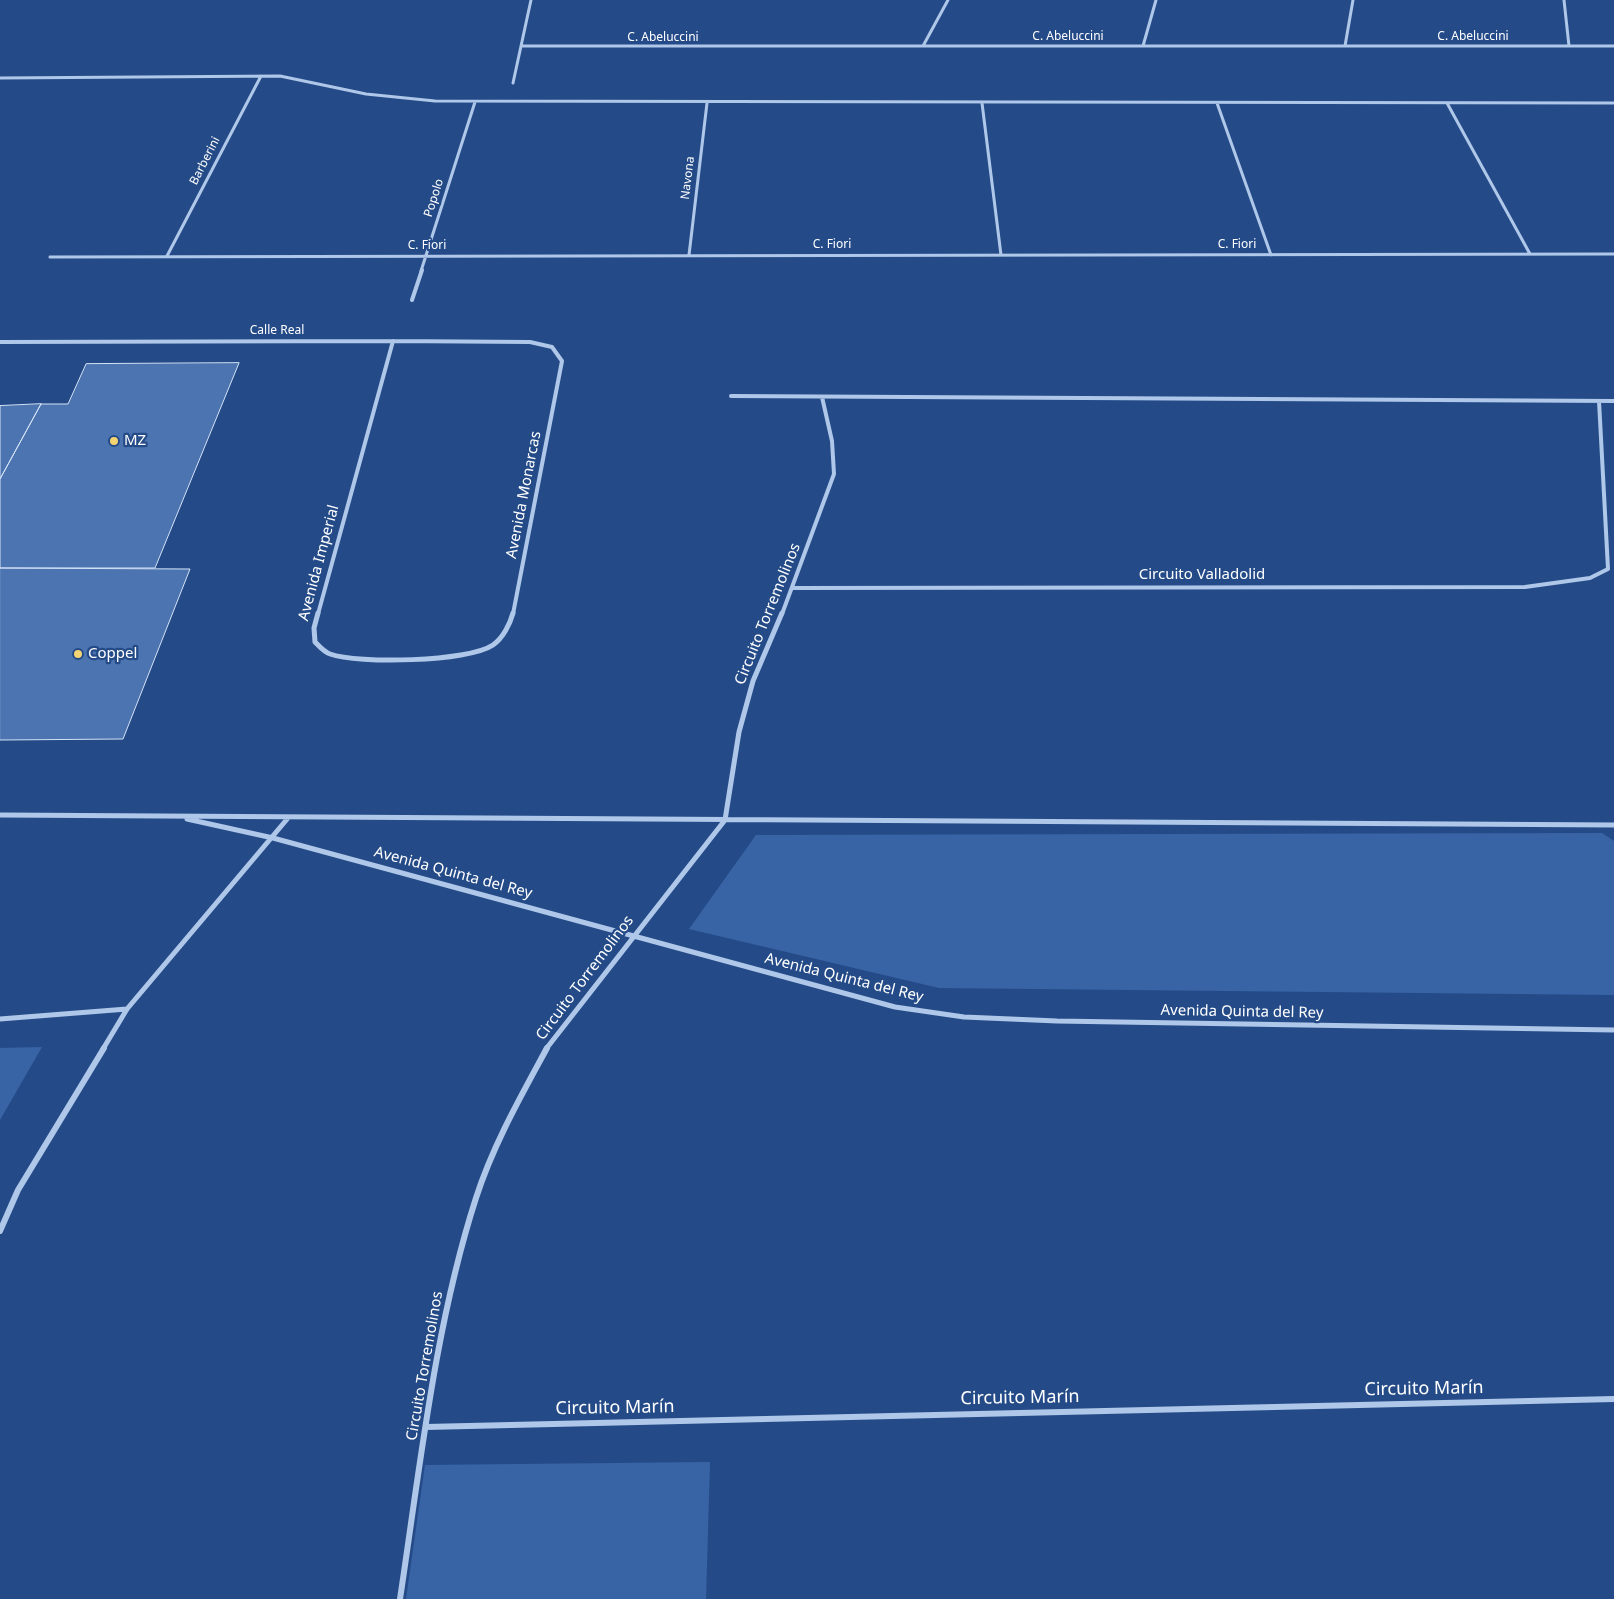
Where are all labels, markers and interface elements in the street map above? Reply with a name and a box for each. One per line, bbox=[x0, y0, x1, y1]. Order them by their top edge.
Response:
street label: C. Abeluccini bbox=[1032, 30, 1104, 44]
street label: C. Abeluccini bbox=[1437, 30, 1509, 44]
street label: C. Abeluccini bbox=[627, 31, 699, 45]
street label: Barberini bbox=[187, 134, 223, 188]
street label: Navona bbox=[678, 156, 698, 200]
street label: Popolo bbox=[421, 177, 447, 219]
street label: C. Fiori bbox=[813, 238, 851, 252]
street label: C. Fiori bbox=[1218, 238, 1256, 252]
street label: C. Fiori bbox=[408, 239, 446, 253]
street label: Calle Real bbox=[250, 324, 304, 338]
street label: Avenida Monarcas bbox=[503, 430, 545, 560]
place label: MZ bbox=[124, 432, 146, 450]
marker: MZ bbox=[108, 435, 120, 447]
street label: Avenida Imperial bbox=[295, 503, 343, 623]
street label: Circuito Torremolinos bbox=[731, 541, 805, 687]
street label: Circuito Valladolid bbox=[1139, 566, 1265, 584]
place label: Coppel bbox=[88, 645, 137, 663]
marker: Coppel bbox=[72, 648, 84, 660]
street label: Avenida Quinta del Rey bbox=[372, 843, 534, 903]
street label: Circuito Torremolinos bbox=[532, 912, 638, 1044]
street label: Avenida Quinta del Rey bbox=[763, 950, 925, 1006]
street label: Avenida Quinta del Rey bbox=[1160, 1002, 1324, 1022]
street label: Circuito Torremolinos bbox=[403, 1290, 447, 1442]
street label: Circuito Marín bbox=[1364, 1377, 1484, 1401]
street label: Circuito Marín bbox=[960, 1386, 1080, 1410]
street label: Circuito Marín bbox=[555, 1396, 675, 1420]

